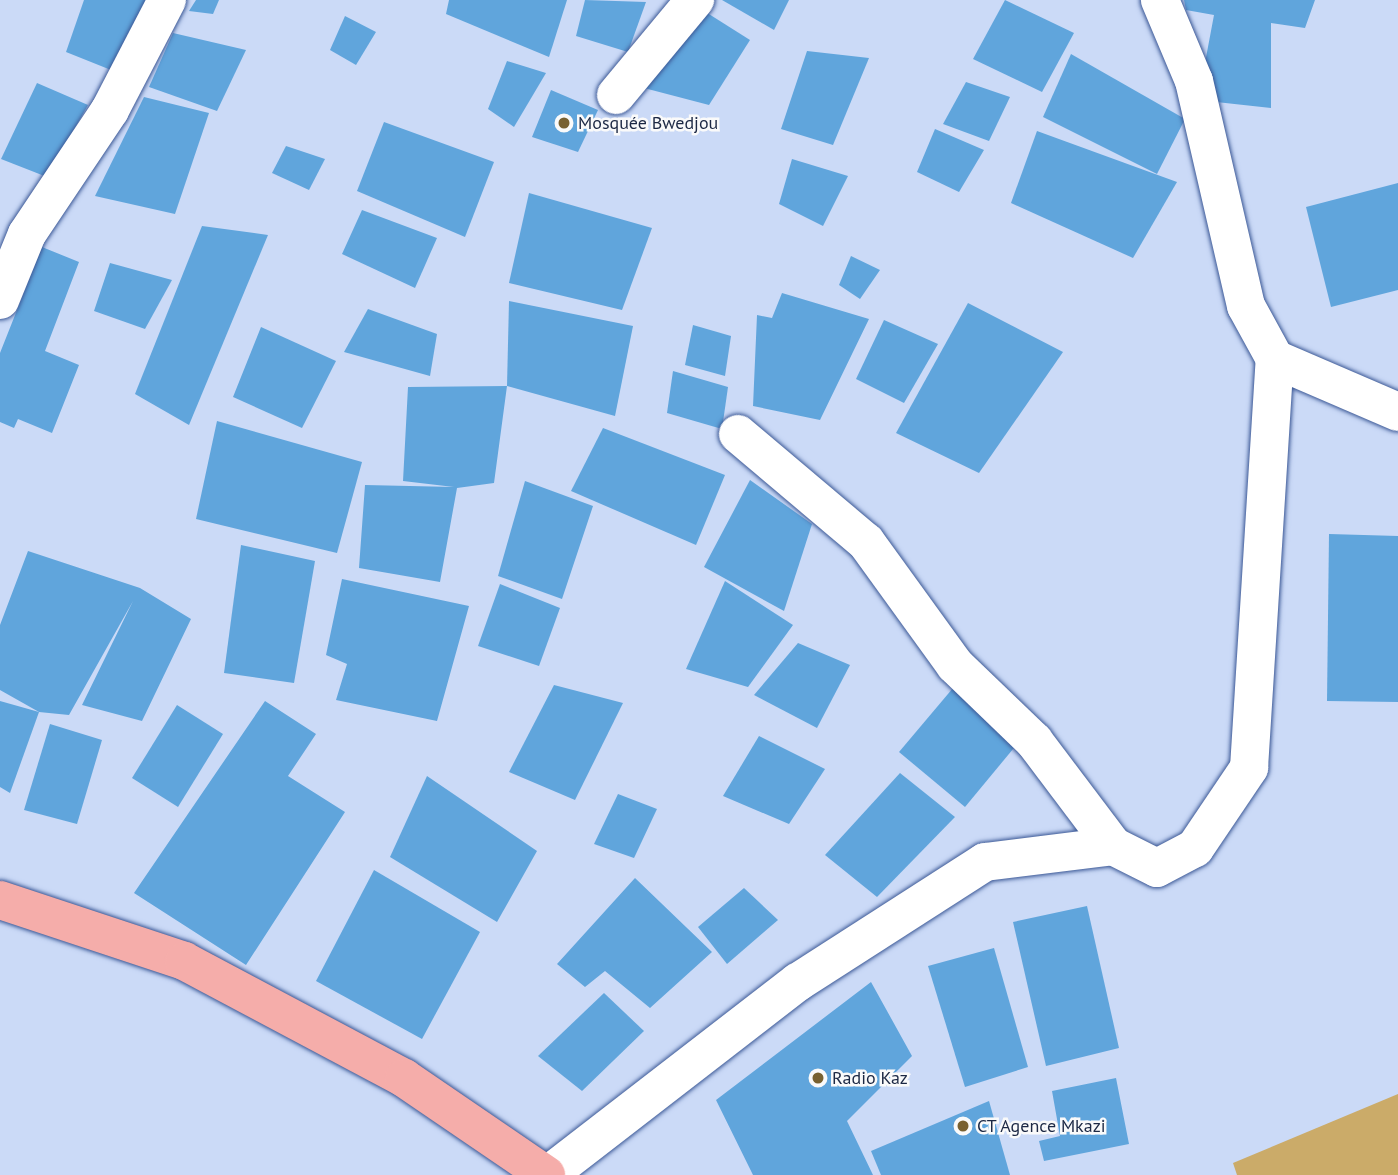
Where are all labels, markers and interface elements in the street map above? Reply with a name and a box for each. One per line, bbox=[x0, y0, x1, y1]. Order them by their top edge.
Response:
place label: Mosquée Bwedjou bbox=[578, 112, 718, 134]
marker: Mosquée Bwedjou bbox=[556, 115, 572, 131]
place label: Radio Kaz bbox=[832, 1067, 908, 1089]
marker: Radio Kaz bbox=[810, 1070, 826, 1086]
place label: CT Agence Mkazi bbox=[977, 1115, 1107, 1137]
marker: CT Agence Mkazi bbox=[955, 1118, 971, 1134]

